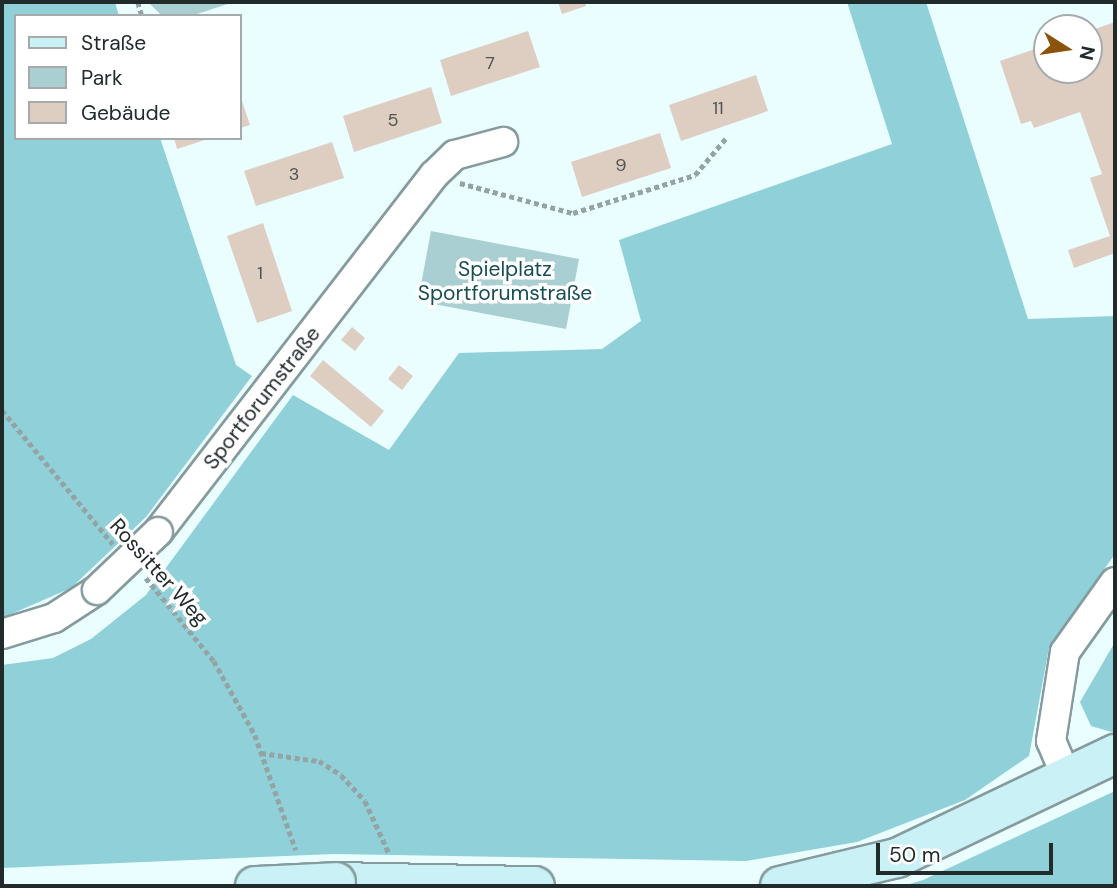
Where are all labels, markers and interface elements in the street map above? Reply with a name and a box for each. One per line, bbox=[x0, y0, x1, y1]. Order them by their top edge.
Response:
legend bbox=[14, 14, 242, 140]
north arrow bbox=[1033, 14, 1103, 84]
text: Straße bbox=[81, 29, 146, 57]
text: N bbox=[1073, 44, 1101, 62]
house number: 7 bbox=[485, 52, 495, 74]
text: Park bbox=[81, 64, 122, 92]
house number: 11 bbox=[712, 97, 724, 119]
text: Gebäude bbox=[81, 99, 171, 127]
house number: 5 bbox=[388, 109, 398, 131]
house number: 9 bbox=[615, 154, 627, 176]
house number: 3 bbox=[289, 163, 299, 185]
park label: Spielplatz Sportforumstraße bbox=[418, 256, 592, 306]
house number: 1 bbox=[257, 262, 263, 284]
street label: Sportforumstraße bbox=[198, 321, 326, 475]
street label: Rossitter Weg bbox=[105, 514, 213, 630]
scale bar bbox=[879, 828, 1056, 872]
text: 50 m bbox=[889, 841, 940, 869]

